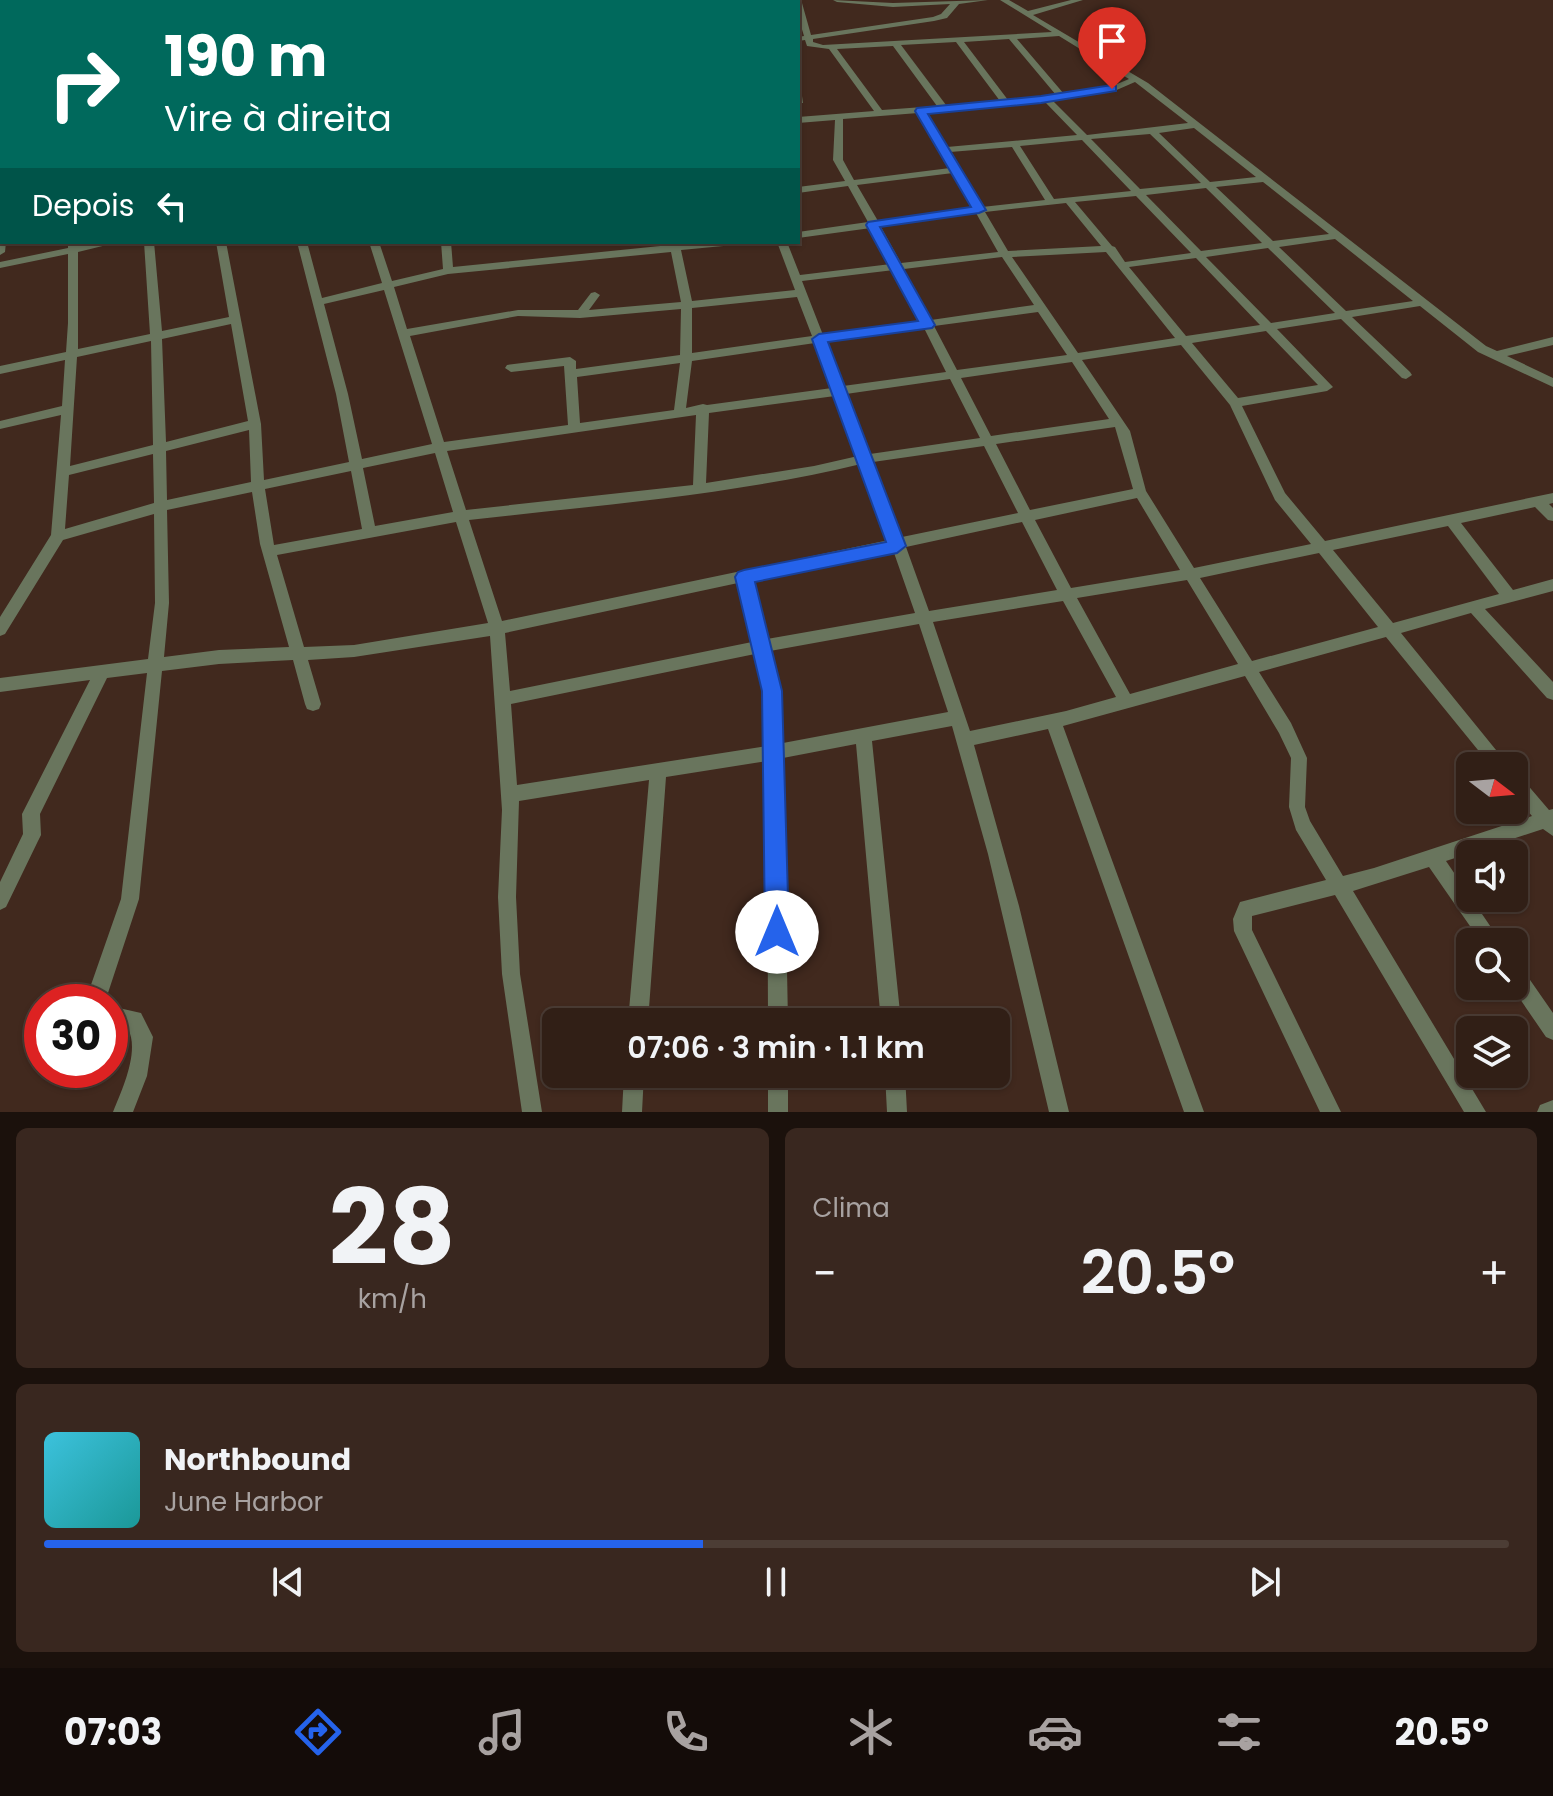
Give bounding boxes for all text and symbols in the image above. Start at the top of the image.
pin [1078,7,1146,89]
text: 190 m [164,17,327,96]
icon: arrive [1090,19,1134,63]
icon: right [32,32,136,136]
text: Vire à direita [164,93,392,144]
text: Depois [32,184,134,227]
icon: left [150,184,194,228]
north arrow [1456,752,1528,824]
map controls [1456,752,1528,1088]
button: sound [1456,840,1528,912]
position arrow [735,890,819,974]
button: search [1456,928,1528,1000]
speed limit sign: 30 [24,984,128,1088]
button: layers [1456,1016,1528,1088]
text: 07:06 · 3 min · 1.1 km [627,1026,925,1069]
text: 28 [329,1155,456,1300]
text: Clima [813,1190,890,1226]
text: 20.5° [1081,1231,1235,1315]
text: − [813,1243,837,1304]
text: + [1479,1243,1509,1304]
text: km/h [358,1281,427,1317]
text: Northbound [164,1438,351,1481]
text: June Harbor [164,1484,323,1520]
icon: previous [266,1560,310,1604]
icon: pause [754,1560,798,1604]
icon: next [1243,1560,1287,1604]
icon: directions [290,1704,346,1760]
icon: music [474,1704,530,1760]
icon: phone [658,1704,714,1760]
icon: climate [843,1704,899,1760]
icon: car [1027,1704,1083,1760]
icon: filters [1211,1704,1267,1760]
text: 07:03 [64,1707,162,1758]
text: 20.5° [1395,1707,1489,1758]

